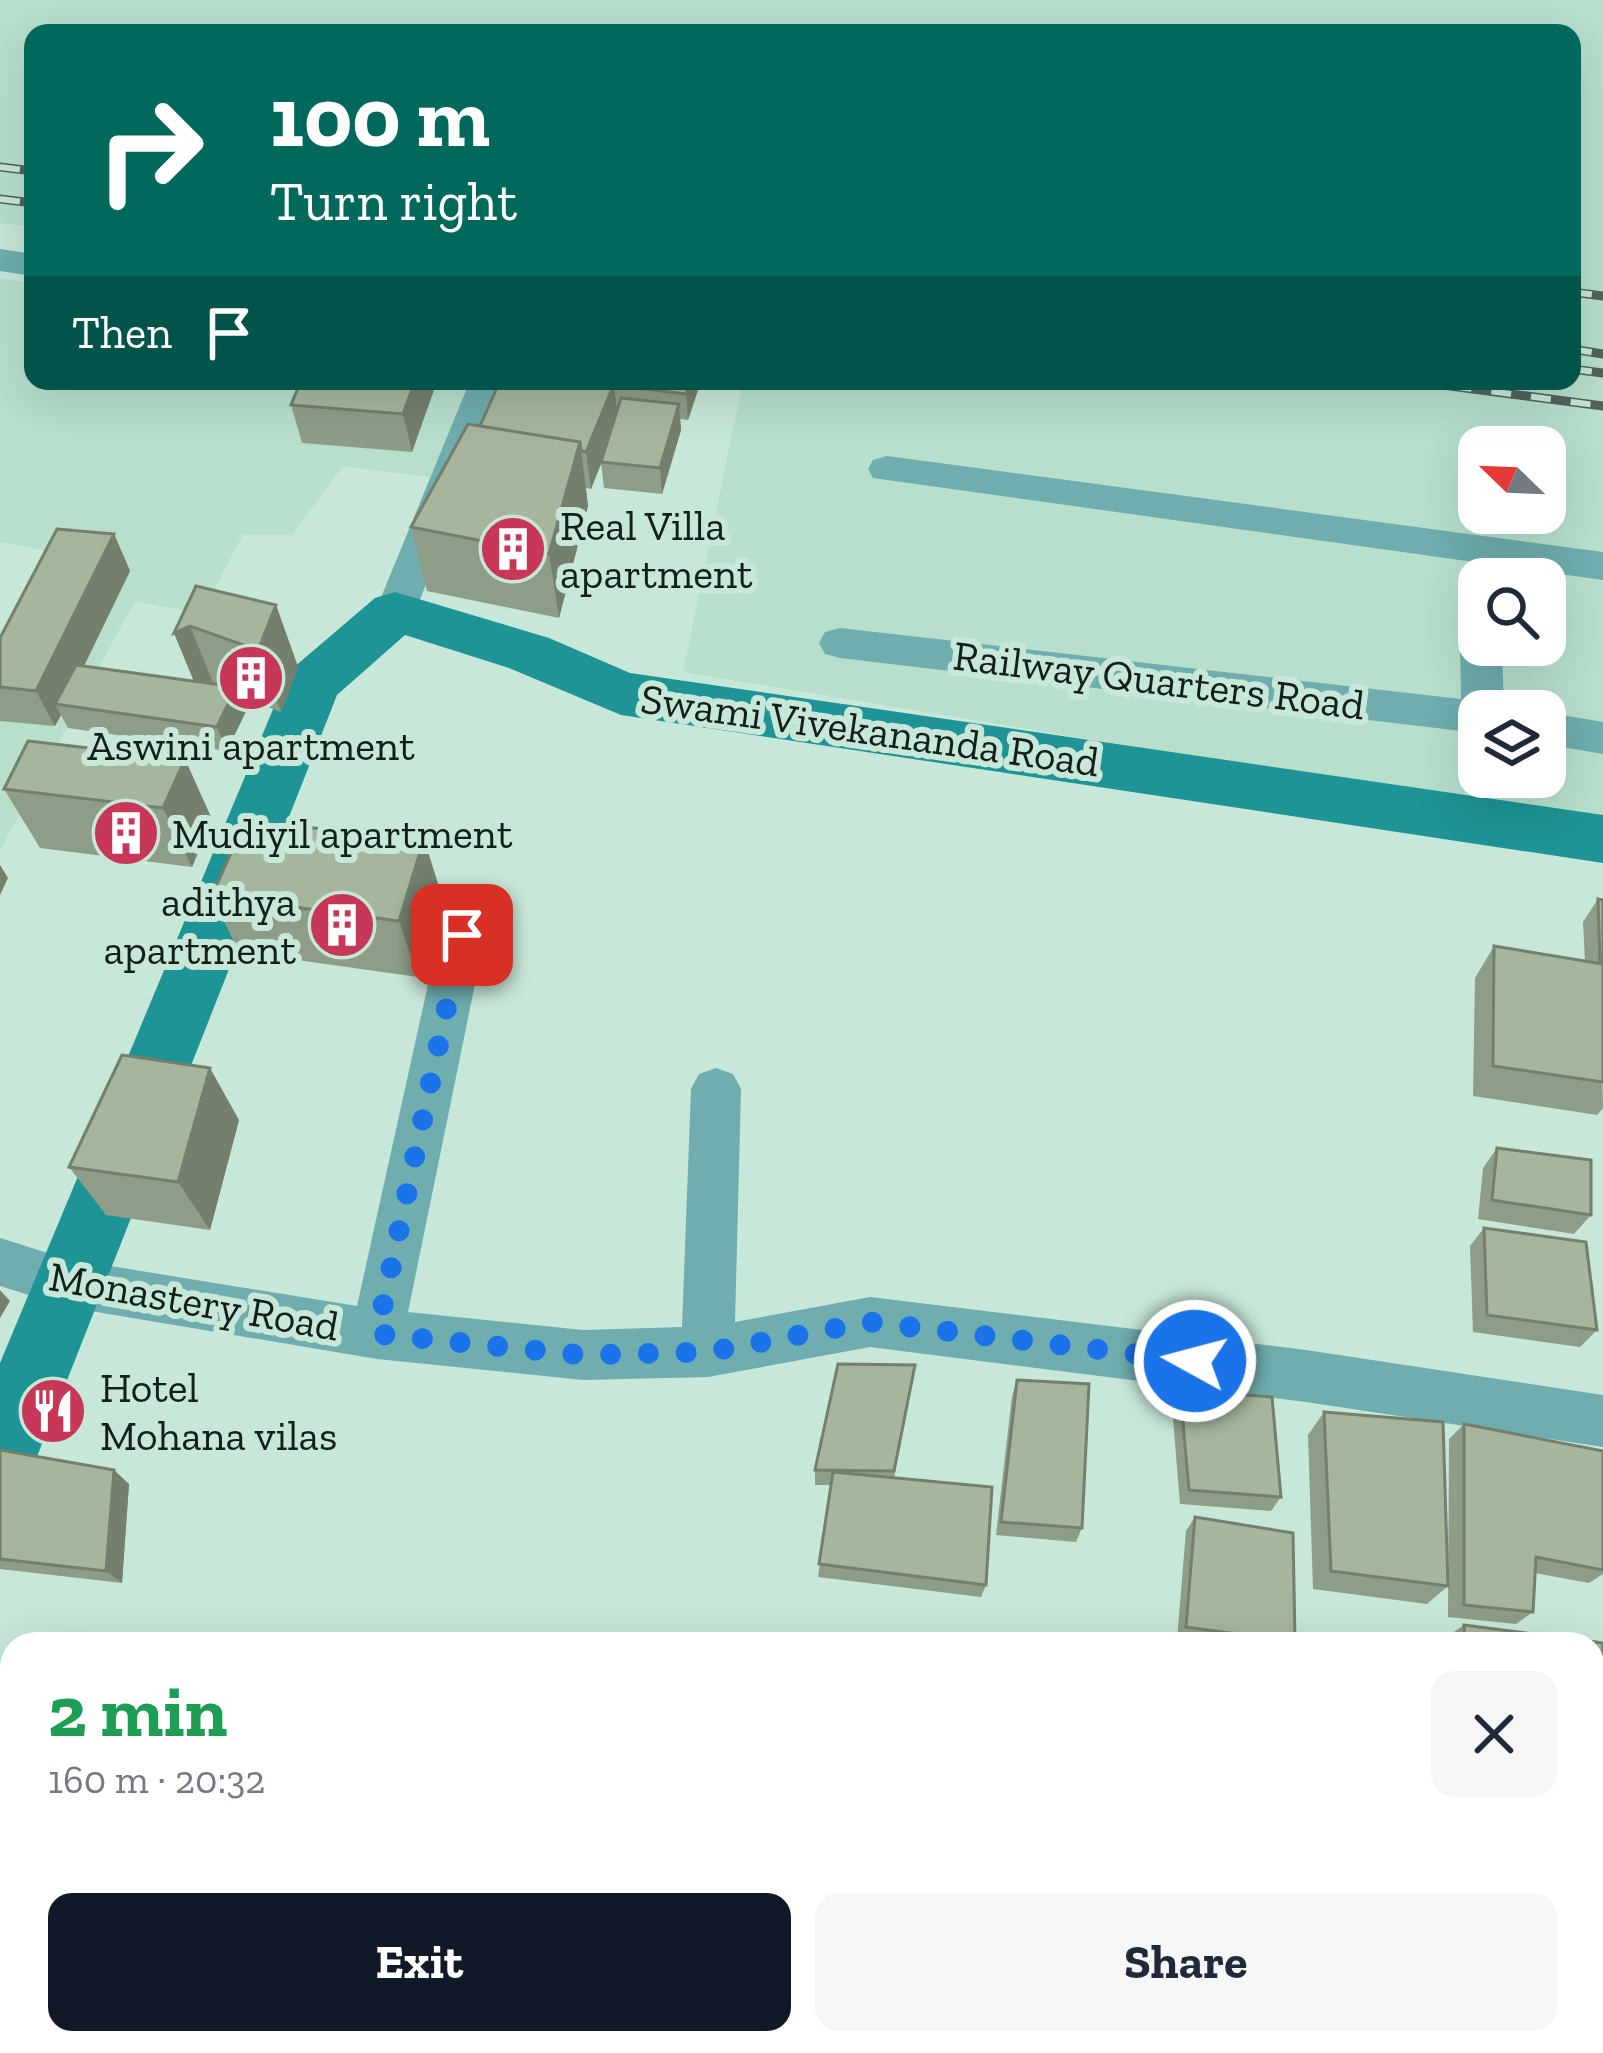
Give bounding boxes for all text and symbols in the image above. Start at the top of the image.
text: 100 m [270,67,490,168]
icon: right [72,72,228,228]
text: Turn right [270,169,517,234]
icon: arrive [196,300,262,366]
text: Then [72,306,172,360]
north arrow [1458,426,1566,534]
map controls [1458,426,1566,798]
place label: Real Villa apartment [560,500,753,599]
building icon: Real Villa apartment [478,514,548,584]
button: search [1458,558,1566,666]
street label: Railway Quarters Road [951,629,1367,731]
building icon: Aswini apartment [216,643,286,713]
street label: Swami Vivekananda Road [637,673,1103,787]
button: layers [1458,690,1566,798]
place label: Aswini apartment [87,720,415,771]
building icon: Mudiyil apartment [91,798,161,868]
place label: Mudiyil apartment [172,808,513,859]
place label: adithya apartment [103,876,296,975]
pin [411,884,513,986]
building icon: adithya apartment [307,890,377,960]
icon: arrive [429,902,495,968]
street label: Monastery Road [45,1250,343,1352]
position arrow [1132,1298,1258,1424]
place label: Hotel Mohana vilas [100,1362,337,1461]
restaurant icon: Hotel Mohana vilas [18,1376,88,1446]
text: 2 min [48,1668,227,1754]
button: close [1431,1671,1557,1797]
text: 160 m · 20:32 [48,1756,265,1803]
button: Exit [48,1893,791,2031]
button: Share [815,1893,1557,2031]

